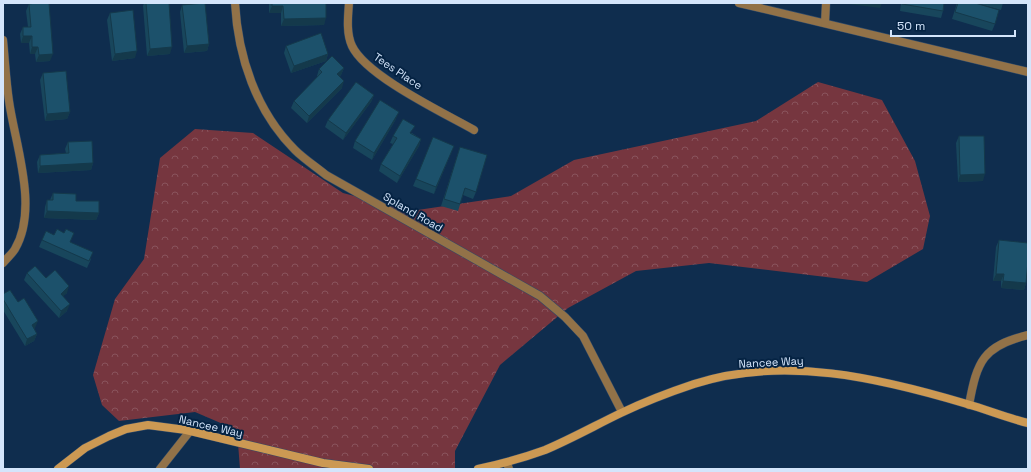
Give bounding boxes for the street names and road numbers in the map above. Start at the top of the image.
street label: Tees Place [371,50,425,92]
street label: Spland Road [381,189,445,235]
street label: Nancee Way [738,353,804,371]
street label: Nancee Way [178,412,244,440]

